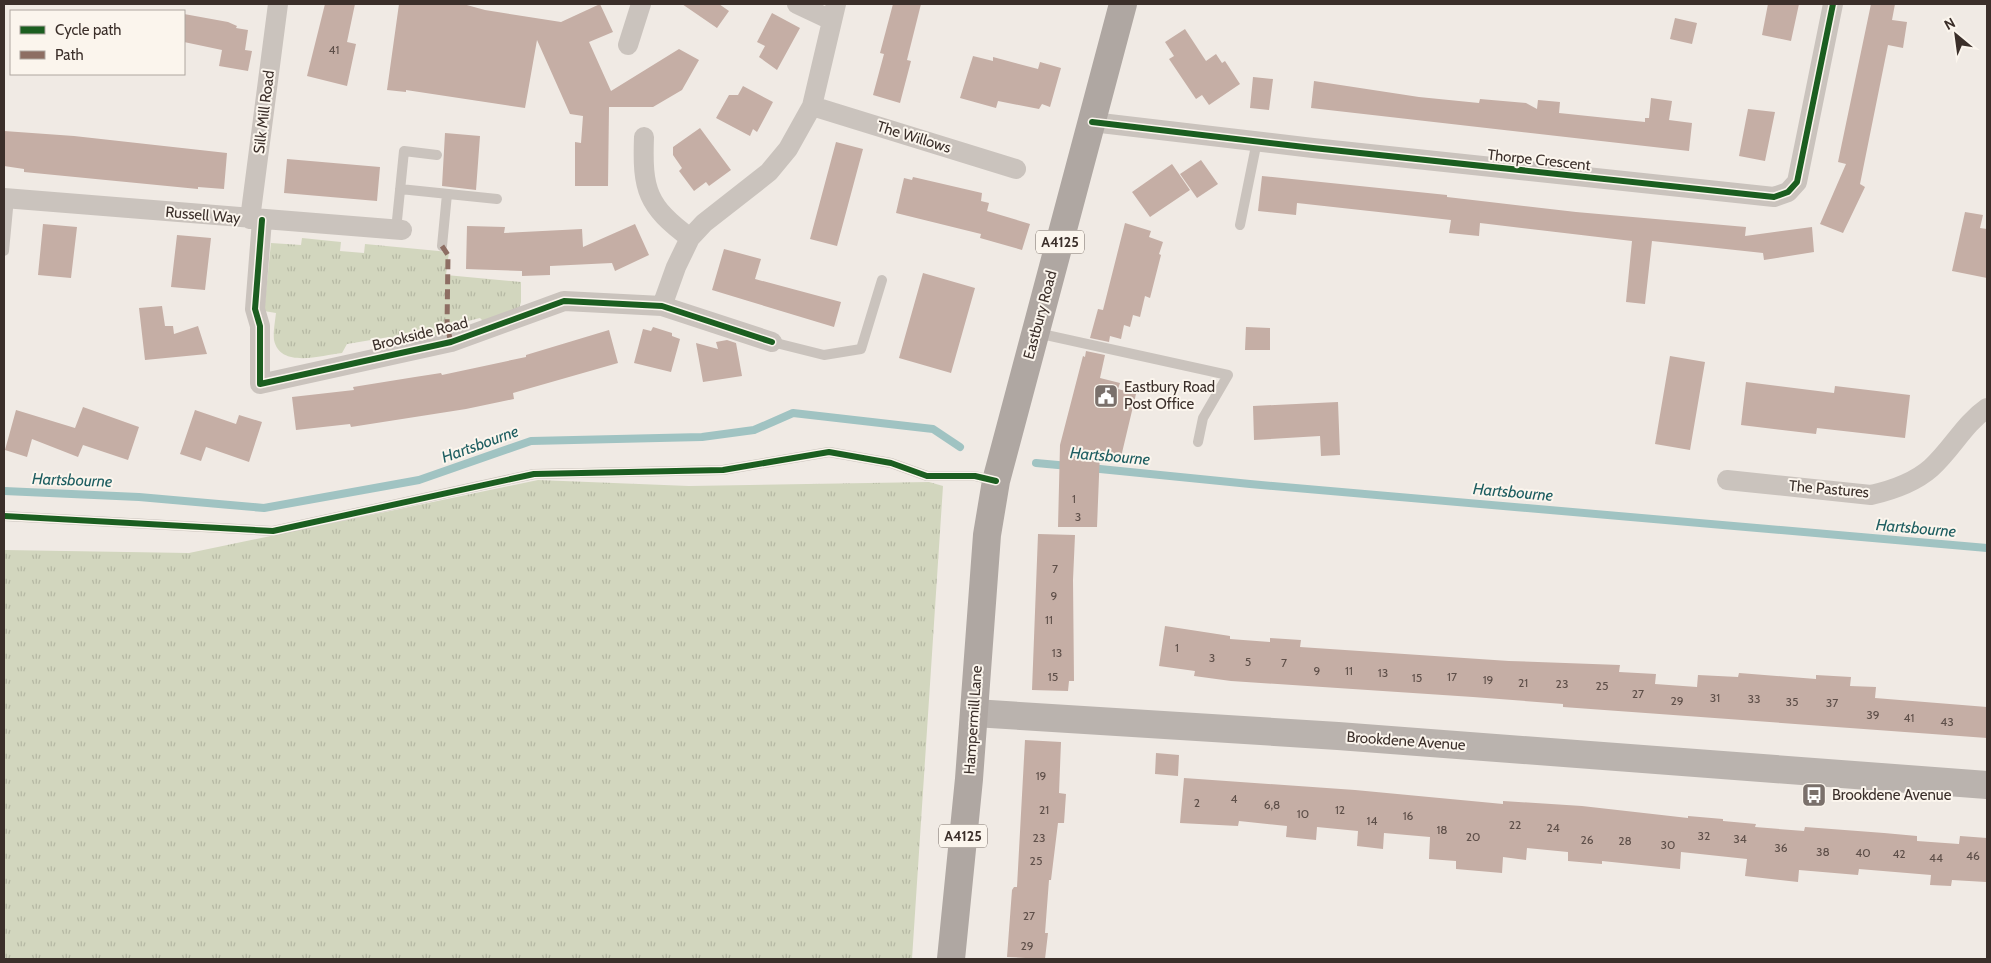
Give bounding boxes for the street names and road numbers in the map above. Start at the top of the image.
street label: Silk Mill Road [250,69,278,155]
street label: The Willows [875,117,953,157]
street label: Thorpe Crescent [1486,146,1592,174]
street label: Russell Way [165,203,242,227]
road number: A4125 [1036,230,1084,253]
street label: Eastbury Road [1020,269,1060,361]
street label: Brookside Road [370,313,470,355]
street label: The Pastures [1788,477,1870,501]
street label: Hampermill Lane [960,665,986,775]
street label: Brookdene Avenue [1346,728,1466,754]
road number: A4125 [939,824,987,848]

